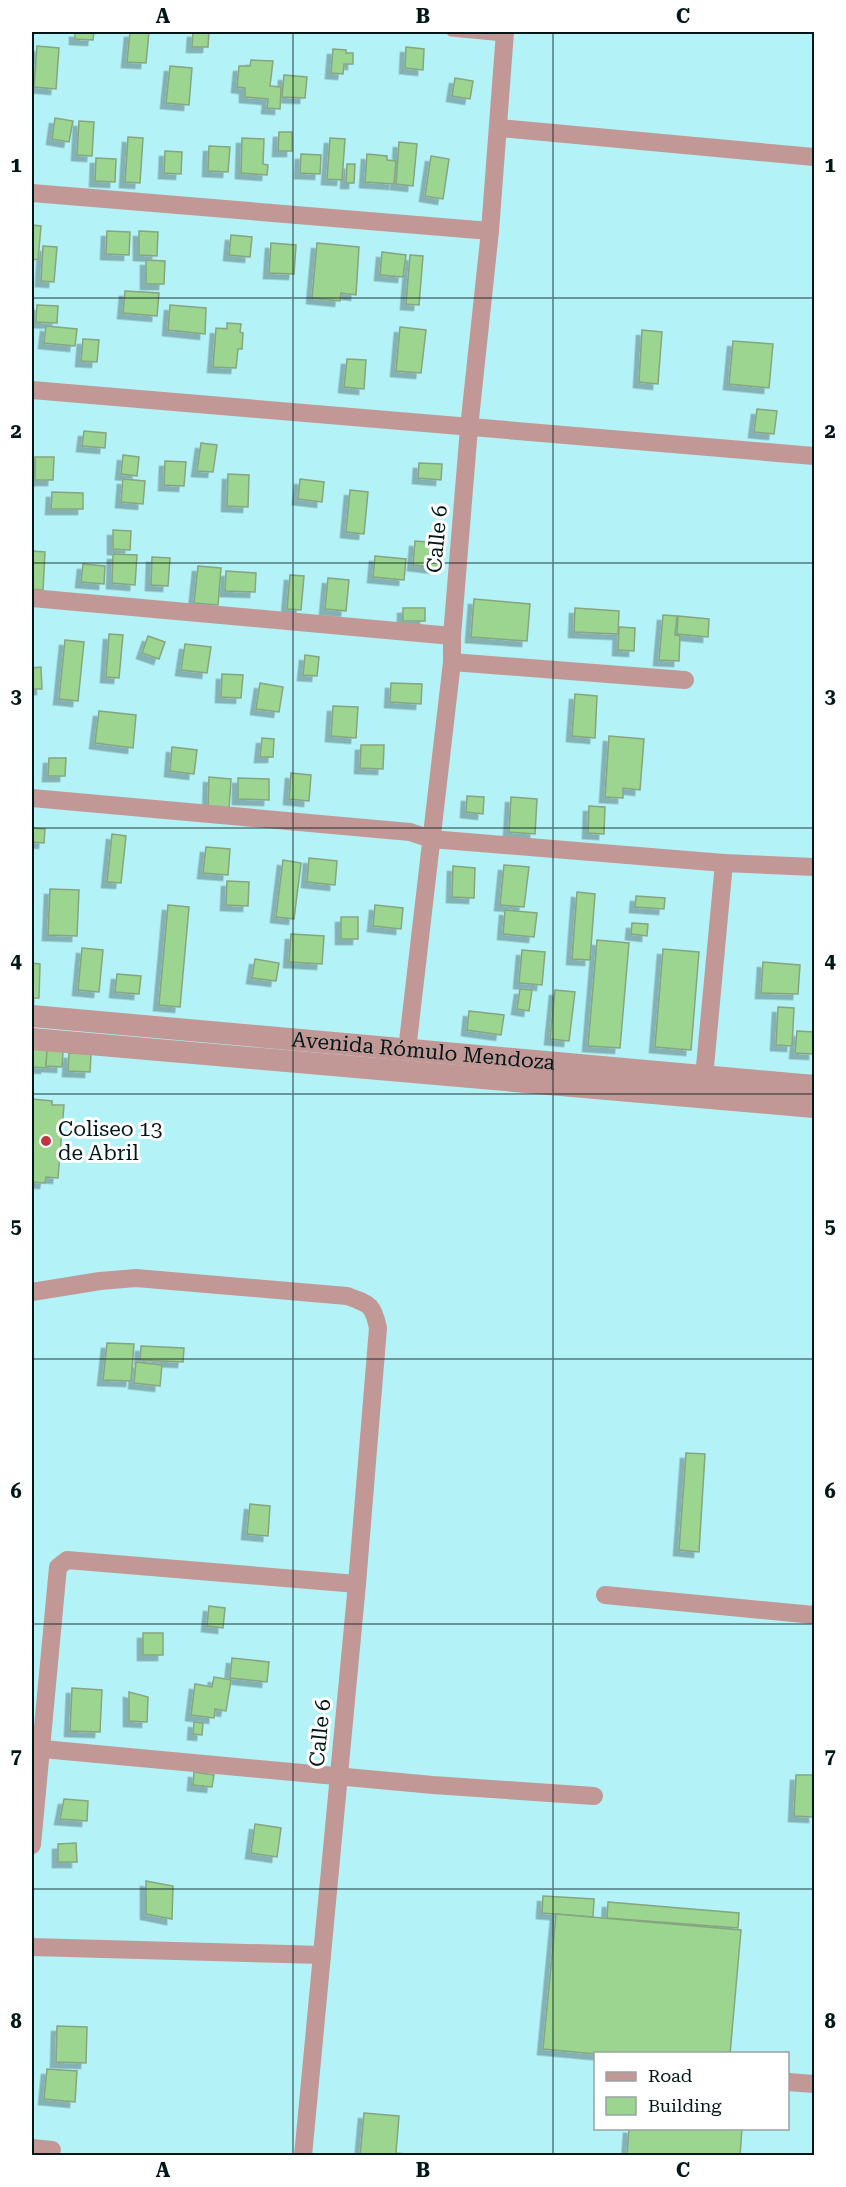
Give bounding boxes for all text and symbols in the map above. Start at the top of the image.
text: A [156,4,171,28]
text: B [416,4,430,28]
text: C [676,4,690,28]
text: 1 [10,153,22,177]
text: 1 [824,153,836,177]
text: 2 [10,419,22,443]
text: 2 [824,419,836,443]
street label: Calle 6 [422,504,452,574]
text: 3 [10,684,22,708]
text: 3 [824,684,836,708]
text: 4 [10,949,22,973]
text: 4 [824,949,836,973]
street label: Avenida Rómulo Mendoza [291,1027,557,1075]
place label: Coliseo 13 de Abril [58,1117,163,1165]
marker: Coliseo 13 de Abril [39,1134,53,1148]
text: 5 [10,1214,22,1238]
text: 5 [824,1214,836,1238]
text: 6 [10,1479,22,1503]
text: 6 [824,1479,836,1503]
street label: Calle 6 [305,1698,335,1768]
text: 7 [10,1744,22,1768]
text: 7 [824,1744,836,1768]
text: 8 [10,2009,22,2033]
text: 8 [824,2009,836,2033]
legend [594,2052,789,2130]
text: Road [648,2065,693,2086]
text: Building [648,2095,722,2116]
text: A [156,2158,171,2182]
text: B [416,2158,430,2182]
text: C [676,2158,690,2182]

